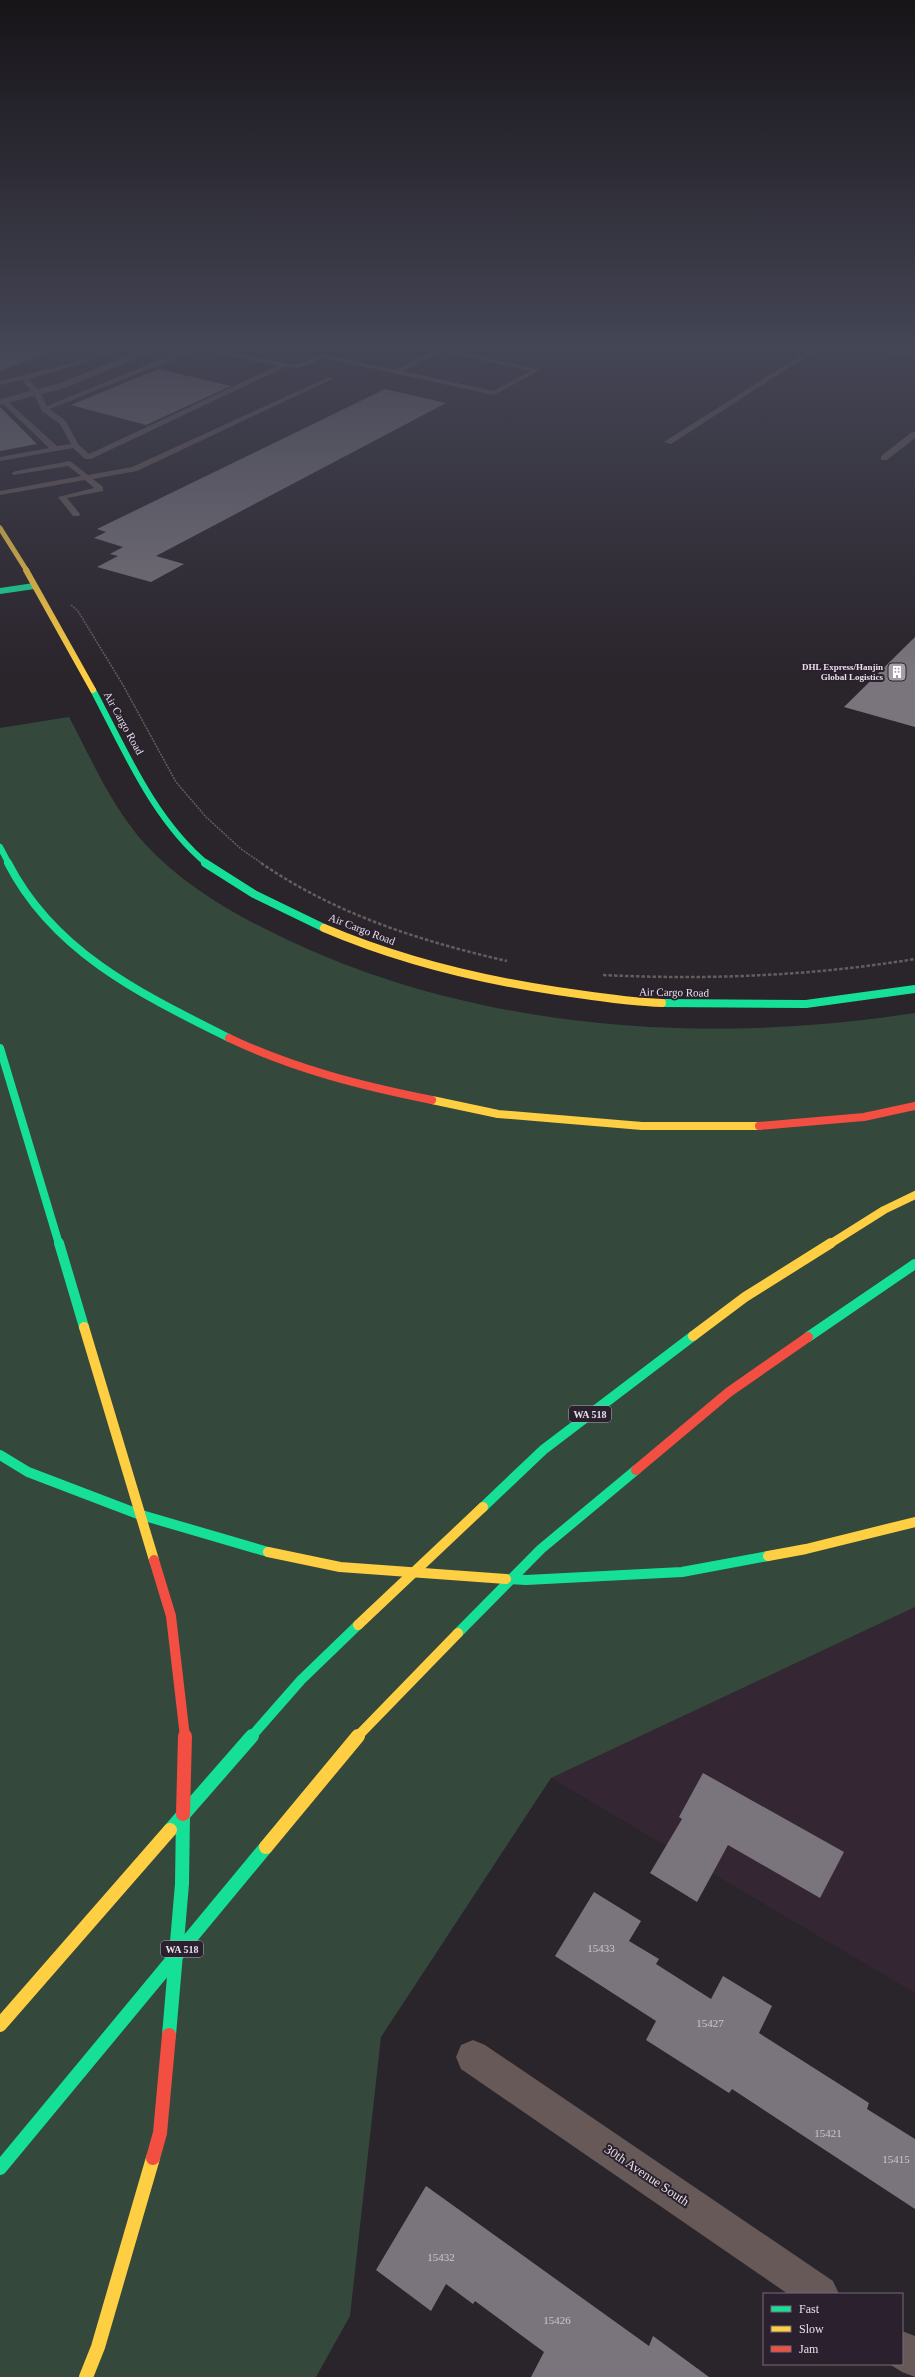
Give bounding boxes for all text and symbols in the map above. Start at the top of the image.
building icon: DHL Express/Hanjin Global Logistics [886,661,908,683]
place label: DHL Express/Hanjin Global Logistics [802,662,883,682]
street label: Air Cargo Road [102,689,146,757]
street label: Air Cargo Road [327,911,397,947]
street label: Air Cargo Road [639,985,710,999]
road number: WA 518 [569,1406,611,1422]
road number: WA 518 [161,1941,203,1957]
house number: 15433 [587,1942,615,1954]
house number: 15427 [696,2017,724,2029]
house number: 15421 [814,2127,842,2139]
street label: 30th Avenue South [602,2141,693,2209]
house number: 15415 [882,2153,910,2165]
house number: 15432 [427,2251,455,2263]
legend [763,2293,903,2365]
text: Fast [799,2302,820,2316]
house number: 15426 [543,2314,571,2326]
text: Slow [799,2322,824,2336]
text: Jam [799,2342,819,2356]

